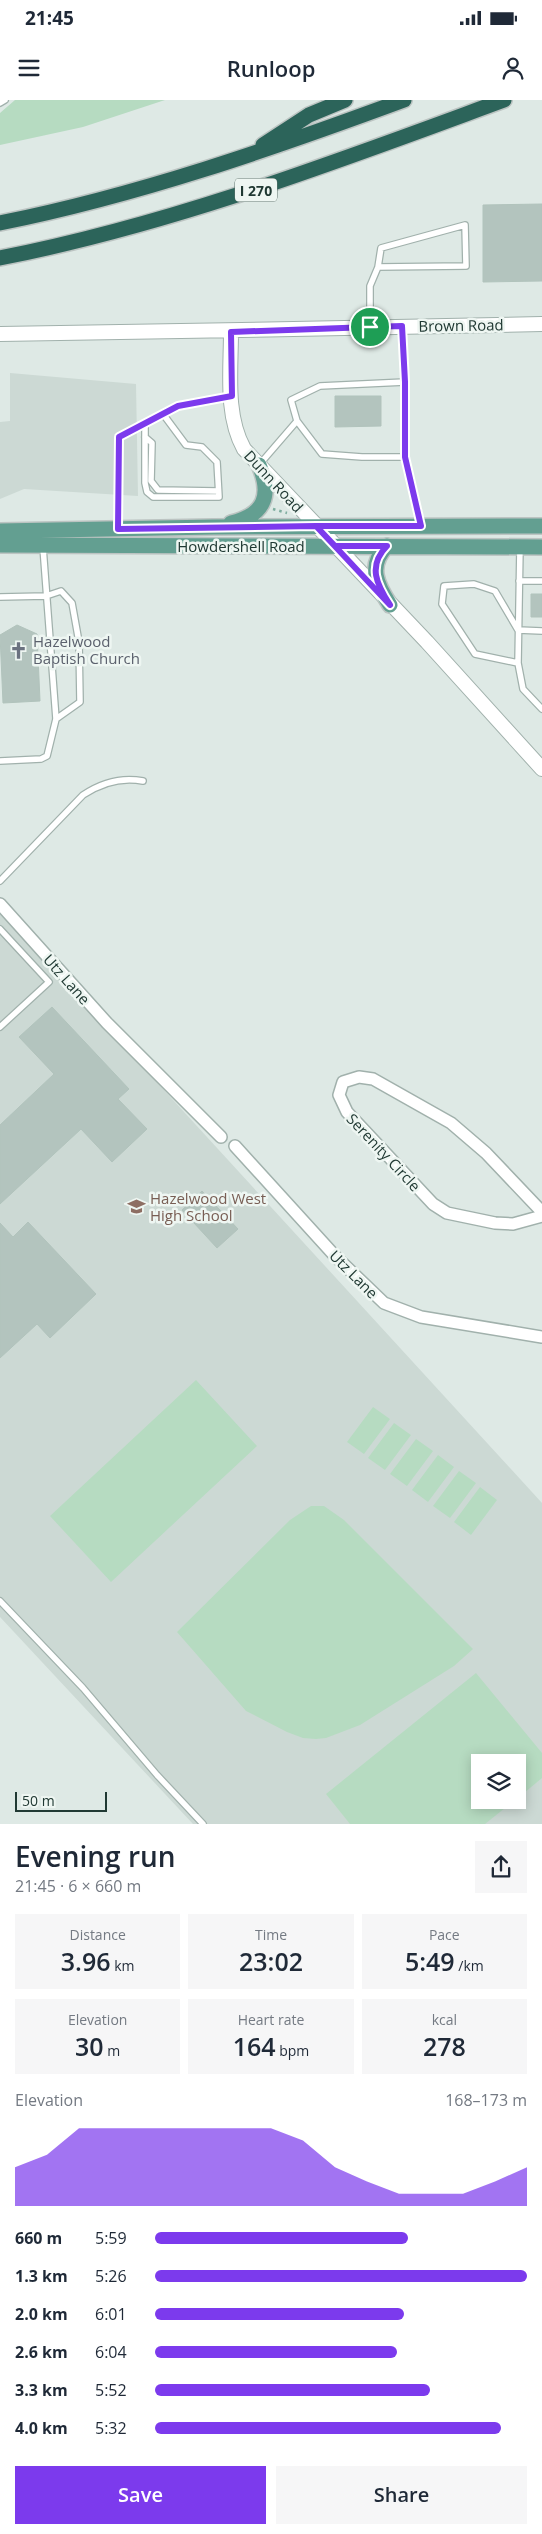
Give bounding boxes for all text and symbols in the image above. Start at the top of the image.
text: 21:45 [25,5,74,31]
text: Runloop [227,53,315,83]
icon: menu [15,54,43,82]
icon: person [499,54,527,82]
road number: I 270 [235,178,277,202]
pin [349,306,391,348]
icon: arrive [356,313,384,341]
street label: Brown Road [418,314,504,336]
street label: Dunn Road [240,446,308,516]
street label: Howdershell Road [177,536,305,556]
place label: Hazelwood Baptish Church [33,631,140,668]
church icon: Hazelwood Baptish Church [9,640,29,660]
street label: Utz Lane [39,950,95,1008]
street label: Serenity Circle [343,1109,425,1195]
place label: Hazelwood West High School [150,1188,266,1225]
school or university icon: Hazelwood West High School [126,1197,146,1217]
street label: Utz Lane [325,1245,383,1303]
map controls [471,1754,526,1809]
button: layers [471,1754,526,1809]
scale bar [15,1789,108,1812]
text: 50 m [22,1791,55,1810]
text: Evening run [15,1837,176,1875]
button: share [475,1841,527,1893]
text: 21:45 · 6 × 660 m [15,1875,141,1897]
text: Distance [70,1925,126,1944]
text: Time [255,1925,287,1944]
text: Pace [429,1925,460,1944]
text: 3.96 [61,1944,111,1978]
text: 23:02 [239,1944,303,1978]
text: 5:49 [405,1944,455,1978]
text: km [111,1956,135,1975]
text: /km [455,1956,484,1975]
text: Elevation [68,2010,127,2029]
text: Heart rate [238,2010,304,2029]
text: kcal [432,2010,457,2029]
text: 30 [75,2029,104,2063]
text: 164 [233,2029,276,2063]
text: 278 [423,2029,466,2063]
text: m [104,2041,120,2060]
text: bpm [276,2041,309,2060]
text: Elevation [15,2089,83,2111]
text: 168–173 m [445,2089,527,2111]
text: 660 m [15,2227,62,2249]
text: 5:59 [95,2227,127,2249]
text: 1.3 km [15,2265,68,2287]
text: 5:26 [95,2265,127,2287]
text: 2.0 km [15,2303,68,2325]
text: 6:01 [95,2303,127,2325]
text: 2.6 km [15,2341,68,2363]
text: 6:04 [95,2341,127,2363]
text: 3.3 km [15,2379,68,2401]
text: 5:52 [95,2379,127,2401]
text: 4.0 km [15,2417,68,2439]
text: 5:32 [95,2417,127,2439]
button: Save [15,2466,266,2524]
button: Share [276,2466,527,2524]

